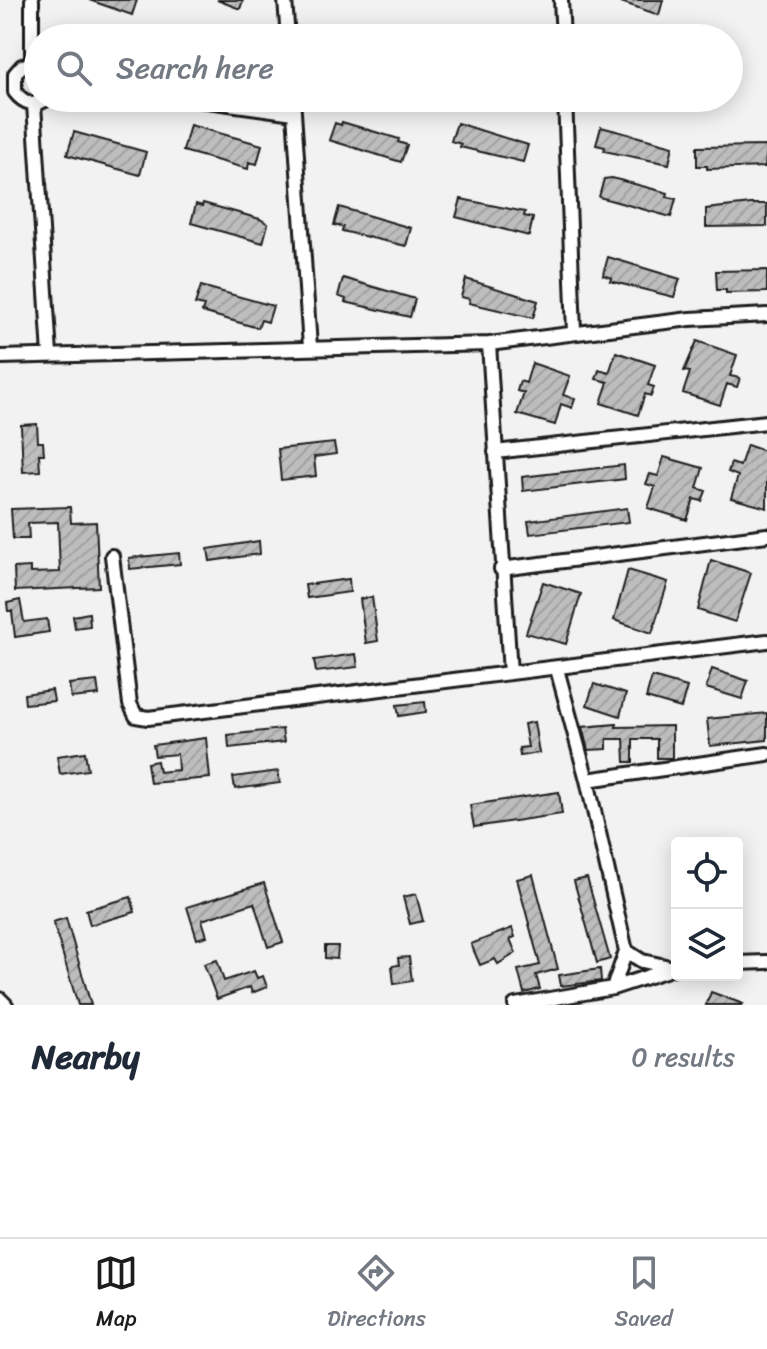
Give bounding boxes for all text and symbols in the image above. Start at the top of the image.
search box [24,24,743,112]
text: Search here [116,41,274,95]
icon: search [52,46,96,90]
map controls [671,837,743,981]
button: locate [671,837,743,909]
button: layers [671,909,743,981]
text: Nearby [32,1027,140,1087]
text: 0 results [631,1034,735,1080]
tab: Map [94,1251,138,1338]
tab: Directions [327,1251,426,1338]
tab: Saved [615,1251,673,1338]

